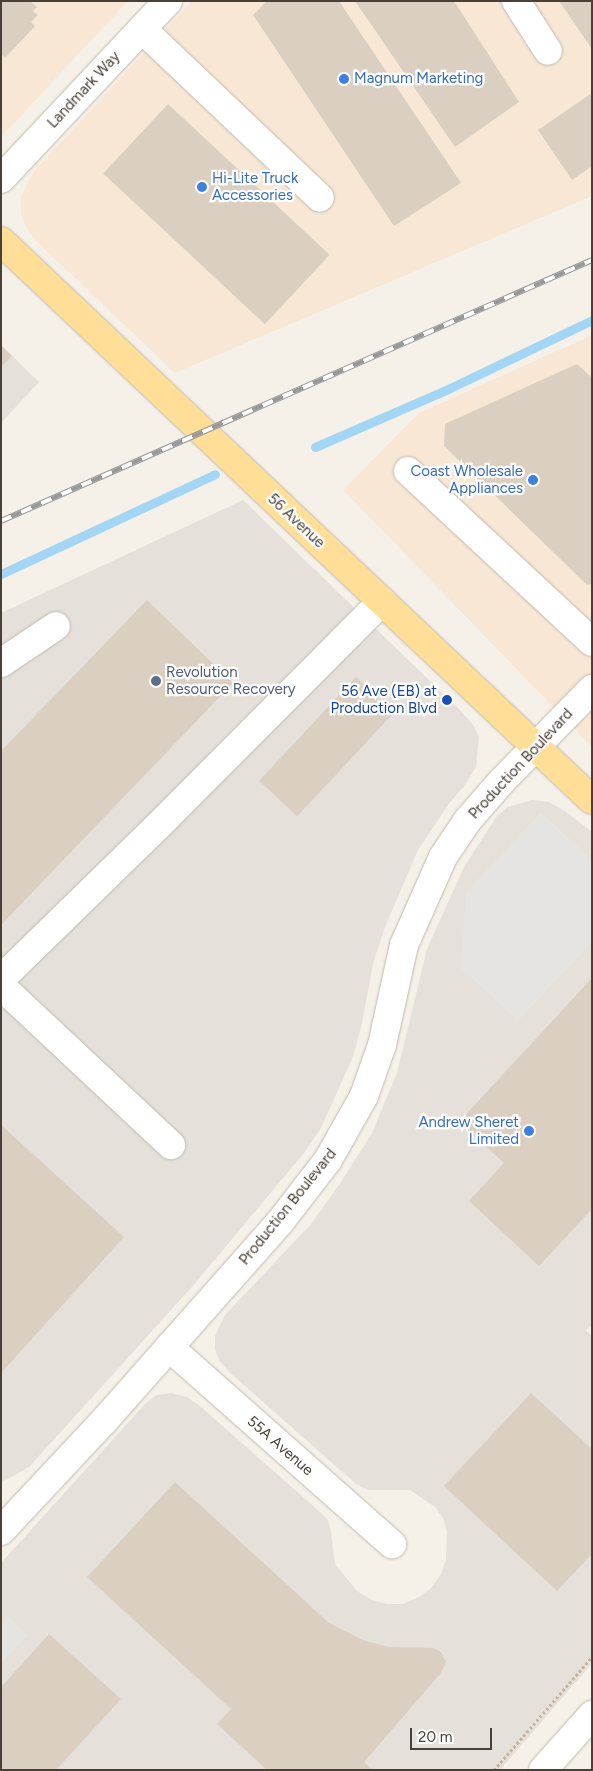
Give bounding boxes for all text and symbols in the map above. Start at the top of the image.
street label: Landmark Way [44,48,124,132]
place label: Magnum Marketing [354,70,483,88]
marker: Magnum Marketing [338,73,350,85]
place label: Hi-Lite Truck Accessories [212,169,298,204]
marker: Hi-Lite Truck Accessories [196,181,208,193]
place label: Coast Wholesale Appliances [410,462,523,497]
marker: Coast Wholesale Appliances [527,474,539,486]
street label: 56 Avenue [264,490,328,552]
place label: Revolution Resource Recovery [166,663,296,698]
marker: Revolution Resource Recovery [150,675,162,687]
place label: 56 Ave (EB) at Production Blvd [331,682,437,717]
marker: 56 Ave (EB) at Production Blvd [441,694,453,706]
street label: Production Boulevard [465,705,577,823]
place label: Andrew Sheret Limited [418,1113,519,1148]
marker: Andrew Sheret Limited [523,1125,535,1137]
street label: Production Boulevard [236,1145,340,1269]
street label: 55A Avenue [243,1412,317,1480]
scale bar [413,1718,496,1750]
text: 20 m [418,1728,452,1746]

